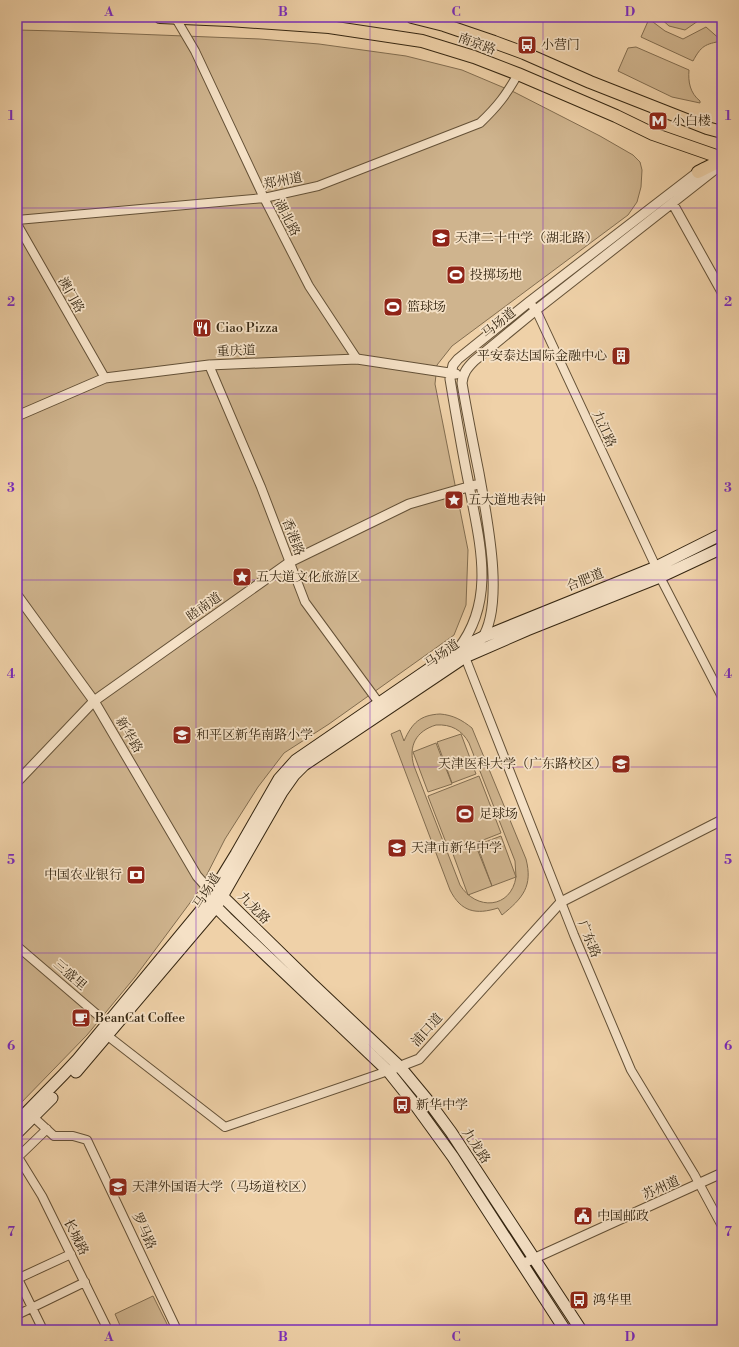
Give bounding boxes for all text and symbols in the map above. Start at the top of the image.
text: A [103,4,114,20]
text: B [278,4,288,20]
text: C [451,4,461,20]
text: D [625,4,635,20]
street label: 南京路 [456,30,498,58]
bus stop icon: 小营门 [516,34,538,56]
place label: 小营门 [541,37,580,53]
text: 1 [8,108,15,124]
text: 1 [725,108,732,124]
metro station icon: 小白楼 [647,110,669,132]
place label: 小白楼 [672,113,711,129]
street label: 郑州道 [262,169,304,193]
street label: 湖北路 [271,197,303,239]
school or university icon: 天津二十中学（湖北路） [430,227,452,249]
place label: 天津二十中学（湖北路） [455,230,598,246]
sports icon: 投掷场地 [445,264,467,286]
place label: 投掷场地 [470,267,522,283]
street label: 澳门路 [55,274,87,316]
text: 2 [7,294,15,310]
text: 2 [724,294,732,310]
sports icon: 篮球场 [382,296,404,318]
place label: 篮球场 [407,299,446,315]
street label: 马场道 [479,305,519,341]
restaurant icon: Ciao Pizza [191,317,213,339]
place label: Ciao Pizza [216,320,278,336]
street label: 重庆道 [216,342,256,360]
building icon: 平安泰达国际金融中心 [610,345,632,367]
place label: 平安泰达国际金融中心 [477,348,607,364]
street label: 九江路 [589,408,619,450]
text: 3 [7,480,15,496]
text: 3 [724,480,732,496]
place icon: 五大道地表钟 [443,489,465,511]
place label: 五大道地表钟 [468,492,546,508]
street label: 香港路 [279,516,307,558]
street label: 合肥道 [564,565,606,595]
place icon: 五大道文化旅游区 [231,566,253,588]
place label: 五大道文化旅游区 [256,569,360,585]
street label: 睦南道 [183,589,225,625]
street label: 马场道 [421,636,463,672]
text: 4 [7,666,16,682]
text: 4 [724,666,733,682]
street label: 新华路 [112,714,146,756]
school or university icon: 和平区新华南路小学 [171,724,193,746]
place label: 和平区新华南路小学 [196,727,313,743]
school or university icon: 天津医科大学（广东路校区） [610,753,632,775]
place label: 天津医科大学（广东路校区） [438,756,607,772]
sports icon: 足球场 [454,803,476,825]
place label: 足球场 [479,806,518,822]
school or university icon: 天津市新华中学 [386,837,408,859]
place label: 天津市新华中学 [411,840,502,856]
text: 5 [7,852,15,868]
text: 5 [724,852,732,868]
bank icon: 中国农业银行 [125,864,147,886]
place label: 中国农业银行 [44,867,122,883]
street label: 马场道 [190,870,224,912]
street label: 九龙路 [235,889,273,927]
street label: 广东路 [574,918,604,960]
street label: 三盛里 [50,956,90,994]
cafe icon: BeanCat Coffee [70,1007,92,1029]
place label: BeanCat Coffee [94,1010,186,1026]
street label: 浦口道 [408,1010,446,1050]
text: 6 [7,1038,15,1054]
text: 6 [724,1038,732,1054]
bus stop icon: 新华中学 [391,1094,413,1116]
place label: 新华中学 [416,1097,468,1113]
street label: 九龙路 [458,1125,494,1167]
street label: 苏州道 [640,1173,682,1203]
school or university icon: 天津外国语大学（马场道校区） [107,1176,129,1198]
place label: 天津外国语大学（马场道校区） [132,1179,314,1195]
public building icon: 中国邮政 [572,1205,594,1227]
place label: 中国邮政 [597,1208,649,1224]
street label: 罗马路 [129,1210,159,1252]
street label: 长城路 [60,1216,92,1258]
text: 7 [7,1224,15,1240]
text: 7 [724,1224,732,1240]
bus stop icon: 鸿华里 [568,1289,590,1311]
place label: 鸿华里 [593,1292,632,1308]
text: A [103,1329,114,1345]
text: B [278,1329,288,1345]
text: C [451,1329,461,1345]
text: D [625,1329,635,1345]

